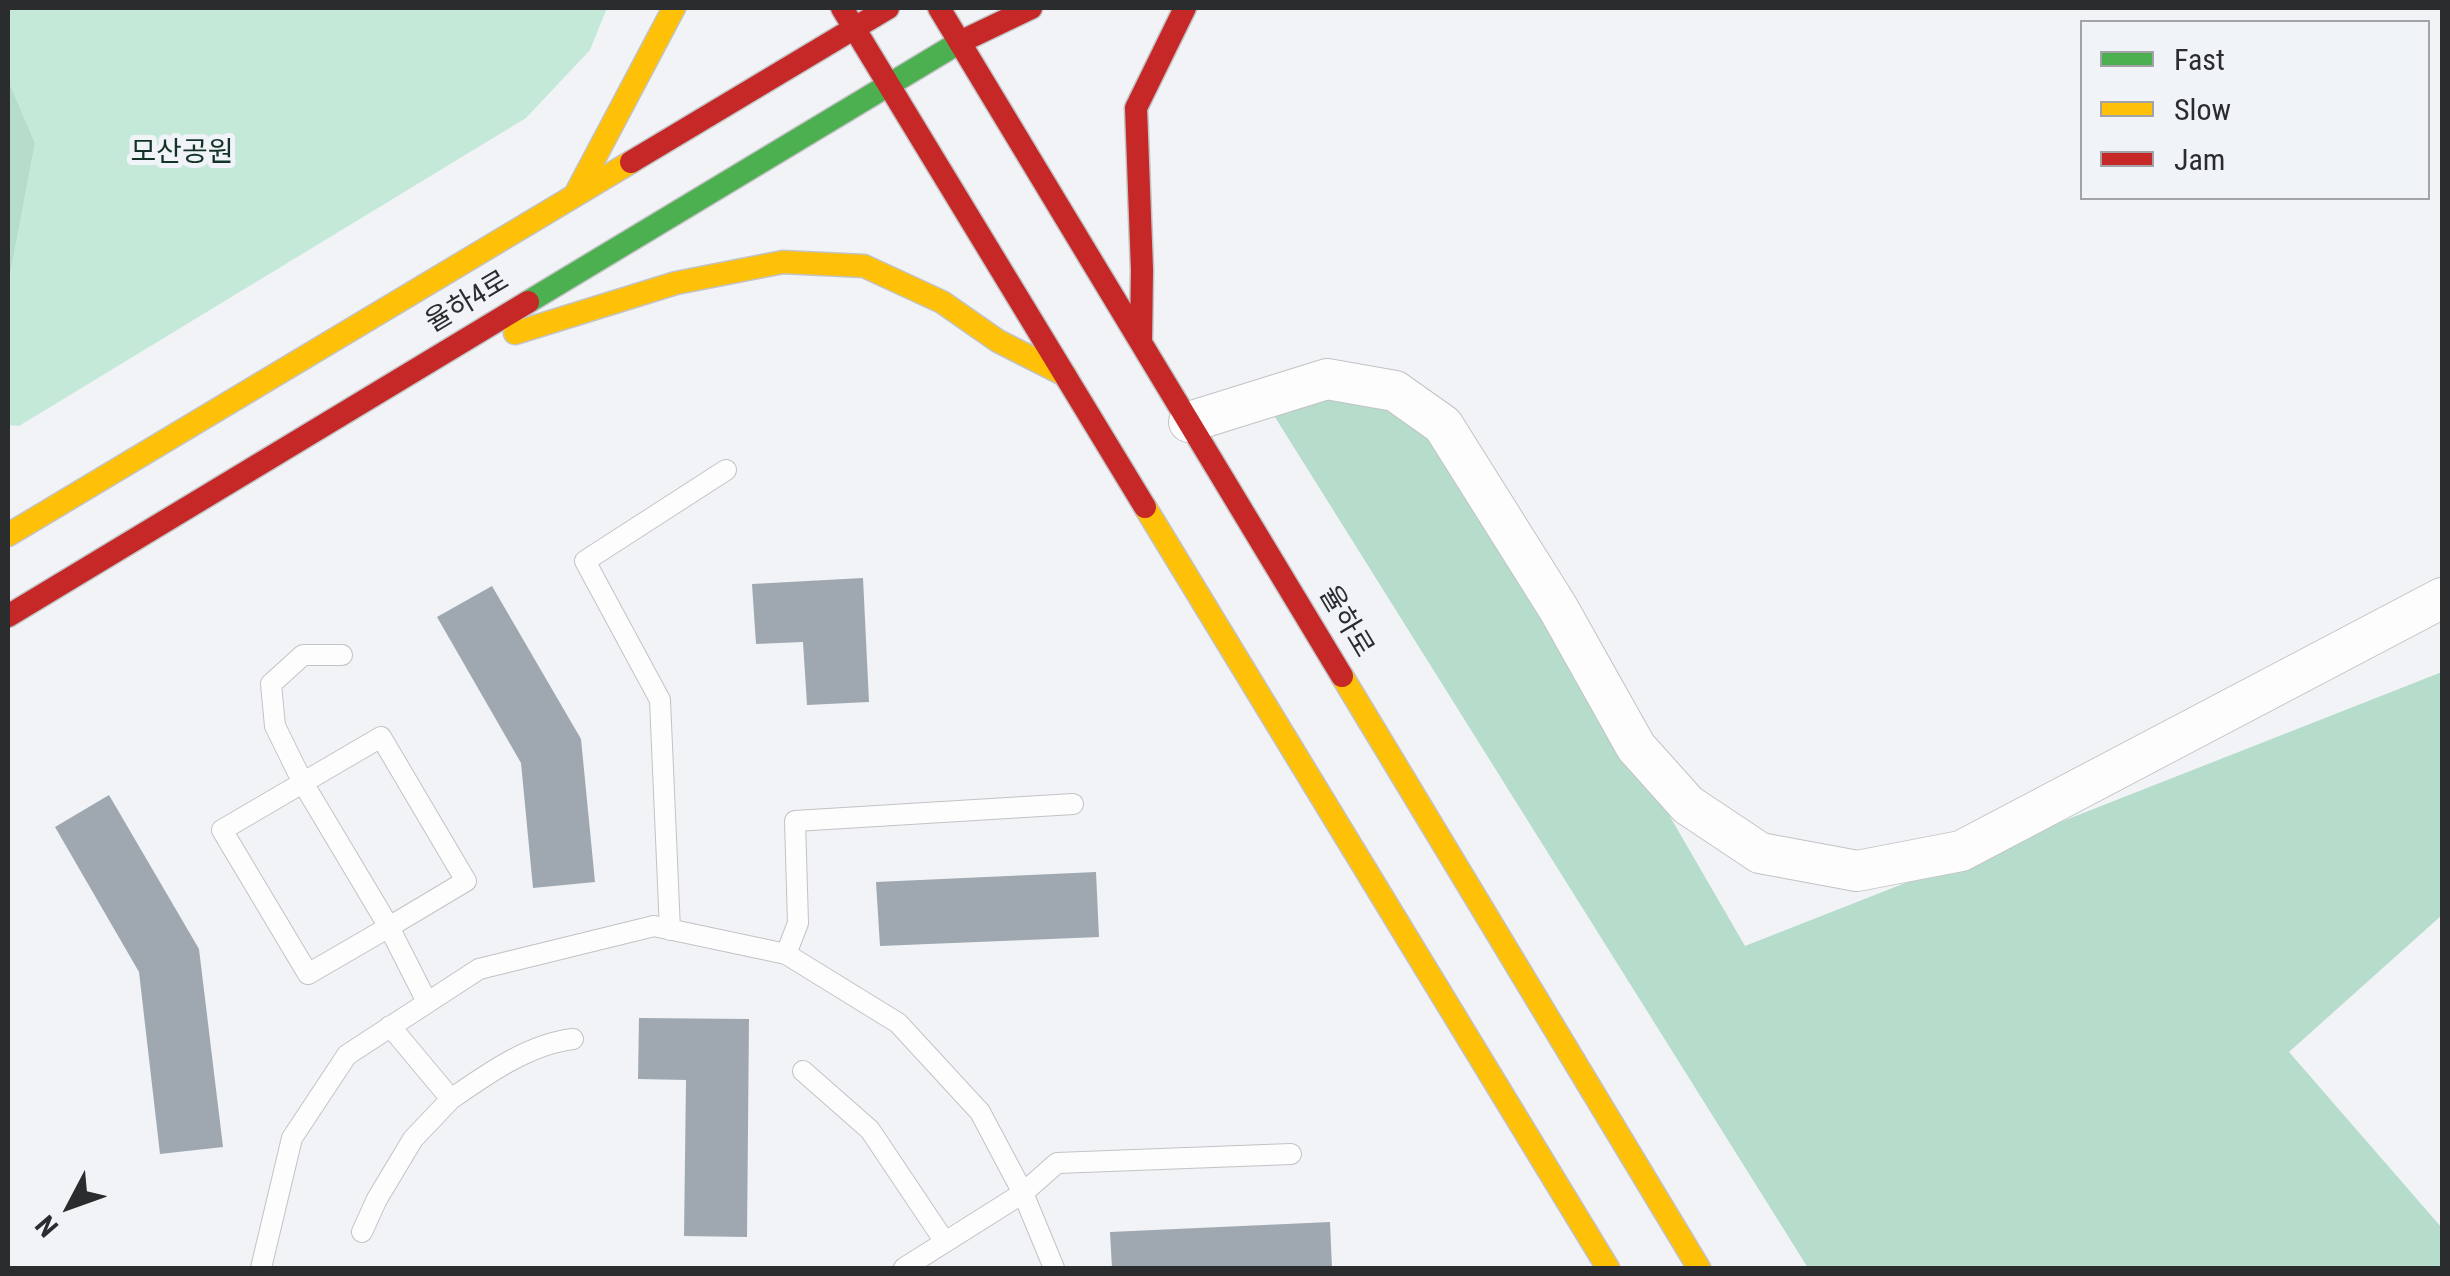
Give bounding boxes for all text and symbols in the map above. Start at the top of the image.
legend [2080,20,2430,200]
text: Fast [2174,42,2225,77]
text: Slow [2174,92,2231,127]
park label: 모산공원 [130,137,234,171]
text: Jam [2174,142,2225,177]
street label: 율하4로 [420,265,516,341]
street label: 율하로 [1311,580,1379,664]
north arrow [20,1156,120,1256]
text: N [29,1209,65,1243]

